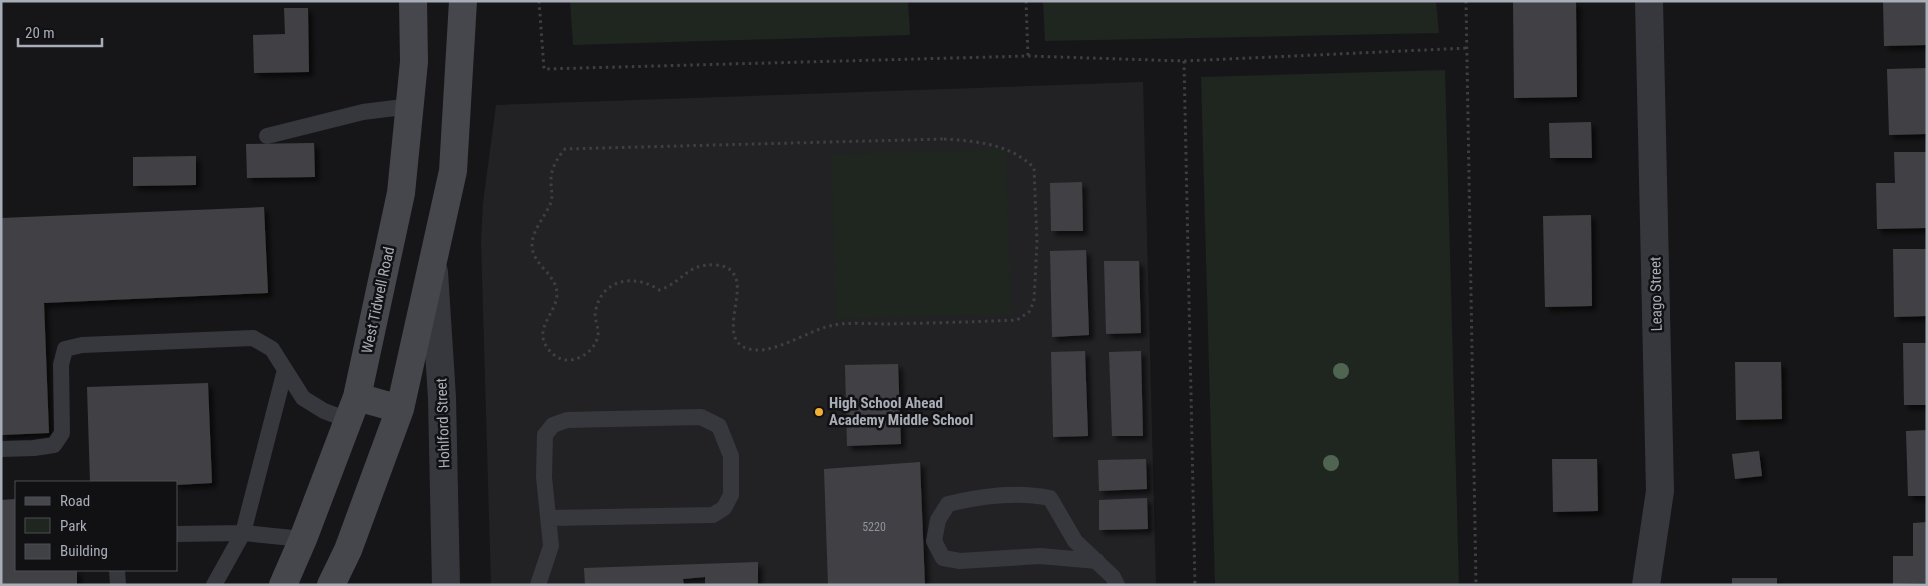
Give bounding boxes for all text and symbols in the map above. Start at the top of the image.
scale bar [18,15,101,47]
text: 20 m [25,24,55,42]
street label: West Tidwell Road [358,245,398,355]
street label: Leago Street [1646,256,1666,332]
street label: Hohlford Street [432,378,454,468]
place label: High School Ahead Academy Middle School [829,394,973,429]
marker: High School Ahead Academy Middle School [813,406,825,418]
legend [15,481,178,571]
text: Road [60,492,90,510]
text: Park [60,517,87,535]
house number: 5220 [862,520,886,534]
text: Building [60,542,108,560]

